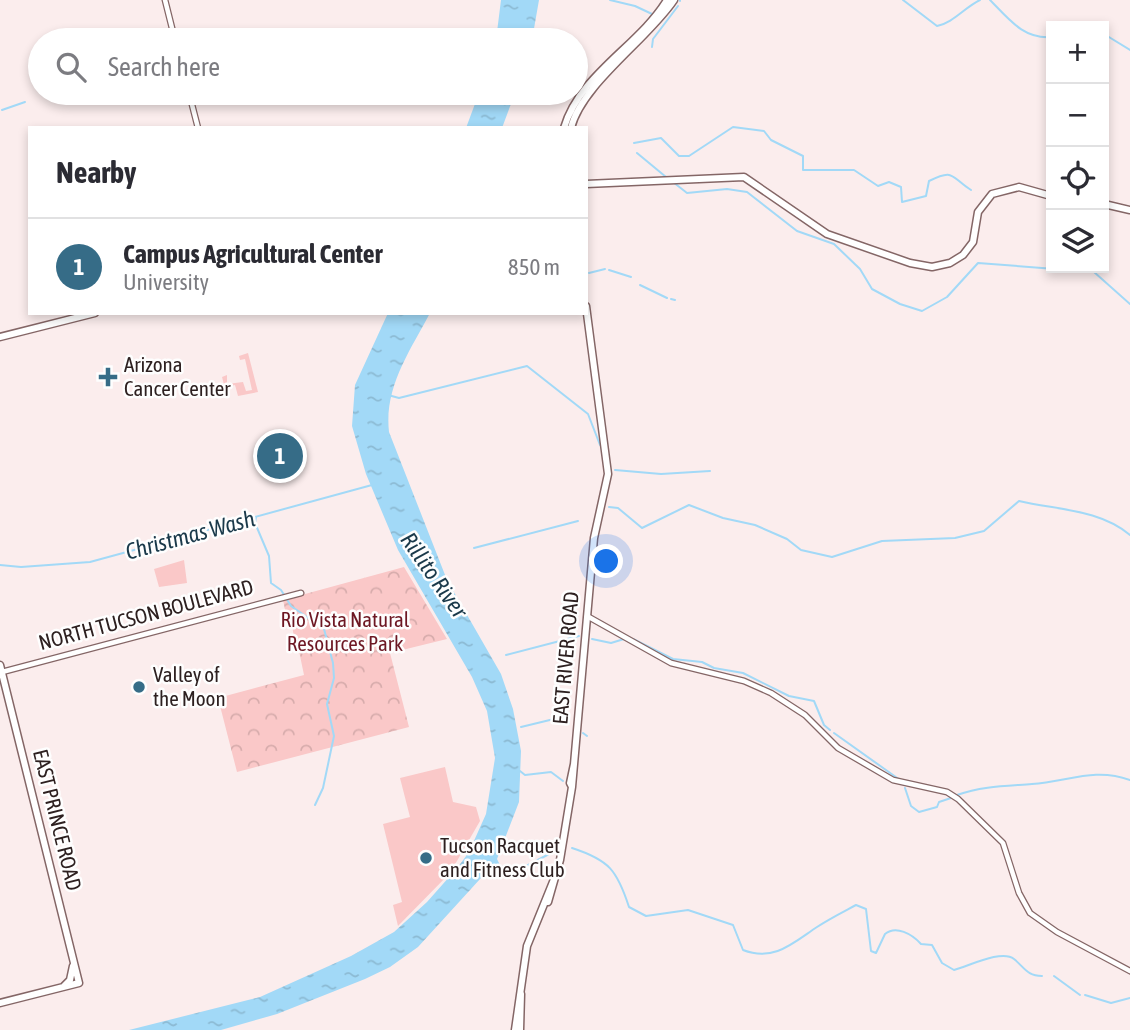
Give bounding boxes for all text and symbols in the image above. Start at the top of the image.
map controls [1046,21,1109,273]
button: + [1046,21,1109,84]
search box [28,28,588,105]
icon: search [52,48,90,86]
text: Search here [108,52,220,82]
button: − [1046,84,1109,147]
button: locate [1046,147,1109,210]
text: Nearby [56,155,136,189]
button: layers [1046,210,1109,273]
text: Campus Agricultural Center [123,239,382,269]
text: 1 [74,254,84,280]
text: 850 m [508,254,560,280]
text: University [123,269,209,295]
place label: Arizona Cancer Center [124,352,231,400]
marker: Arizona Cancer Center [98,367,118,387]
pin: 1 [257,430,303,482]
water label: Christmas Wash [122,505,258,565]
water label: Rillito River [395,527,473,624]
your location [589,544,623,578]
street label: NORTH TUCSON BOULEVARD [36,574,256,654]
street label: EAST RIVER ROAD [547,591,583,725]
park label: Rio Vista Natural Resources Park [281,607,410,655]
place label: Valley of the Moon [153,662,226,710]
marker: Valley of the Moon [131,679,147,695]
street label: EAST PRINCE ROAD [29,747,87,893]
place label: Tucson Racquet and Fitness Club [440,833,565,881]
marker: Tucson Racquet and Fitness Club [418,850,434,866]

